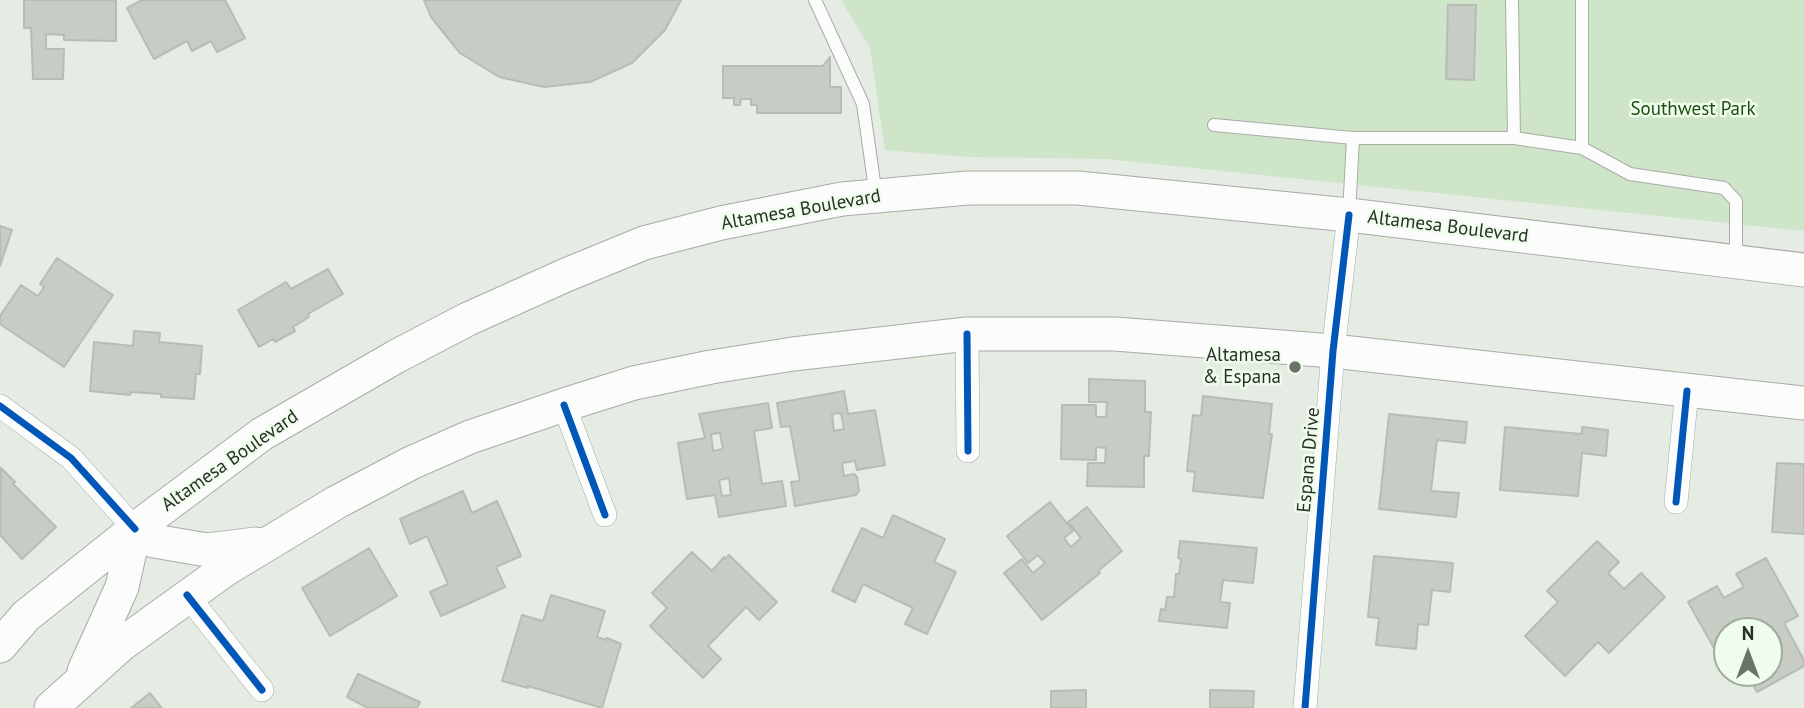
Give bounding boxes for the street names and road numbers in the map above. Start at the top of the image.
street label: Altamesa Boulevard [719,185,883,235]
street label: Altamesa Boulevard [1366,206,1530,248]
street label: Altamesa Boulevard [157,405,303,517]
street label: Espana Drive [1293,407,1325,513]

